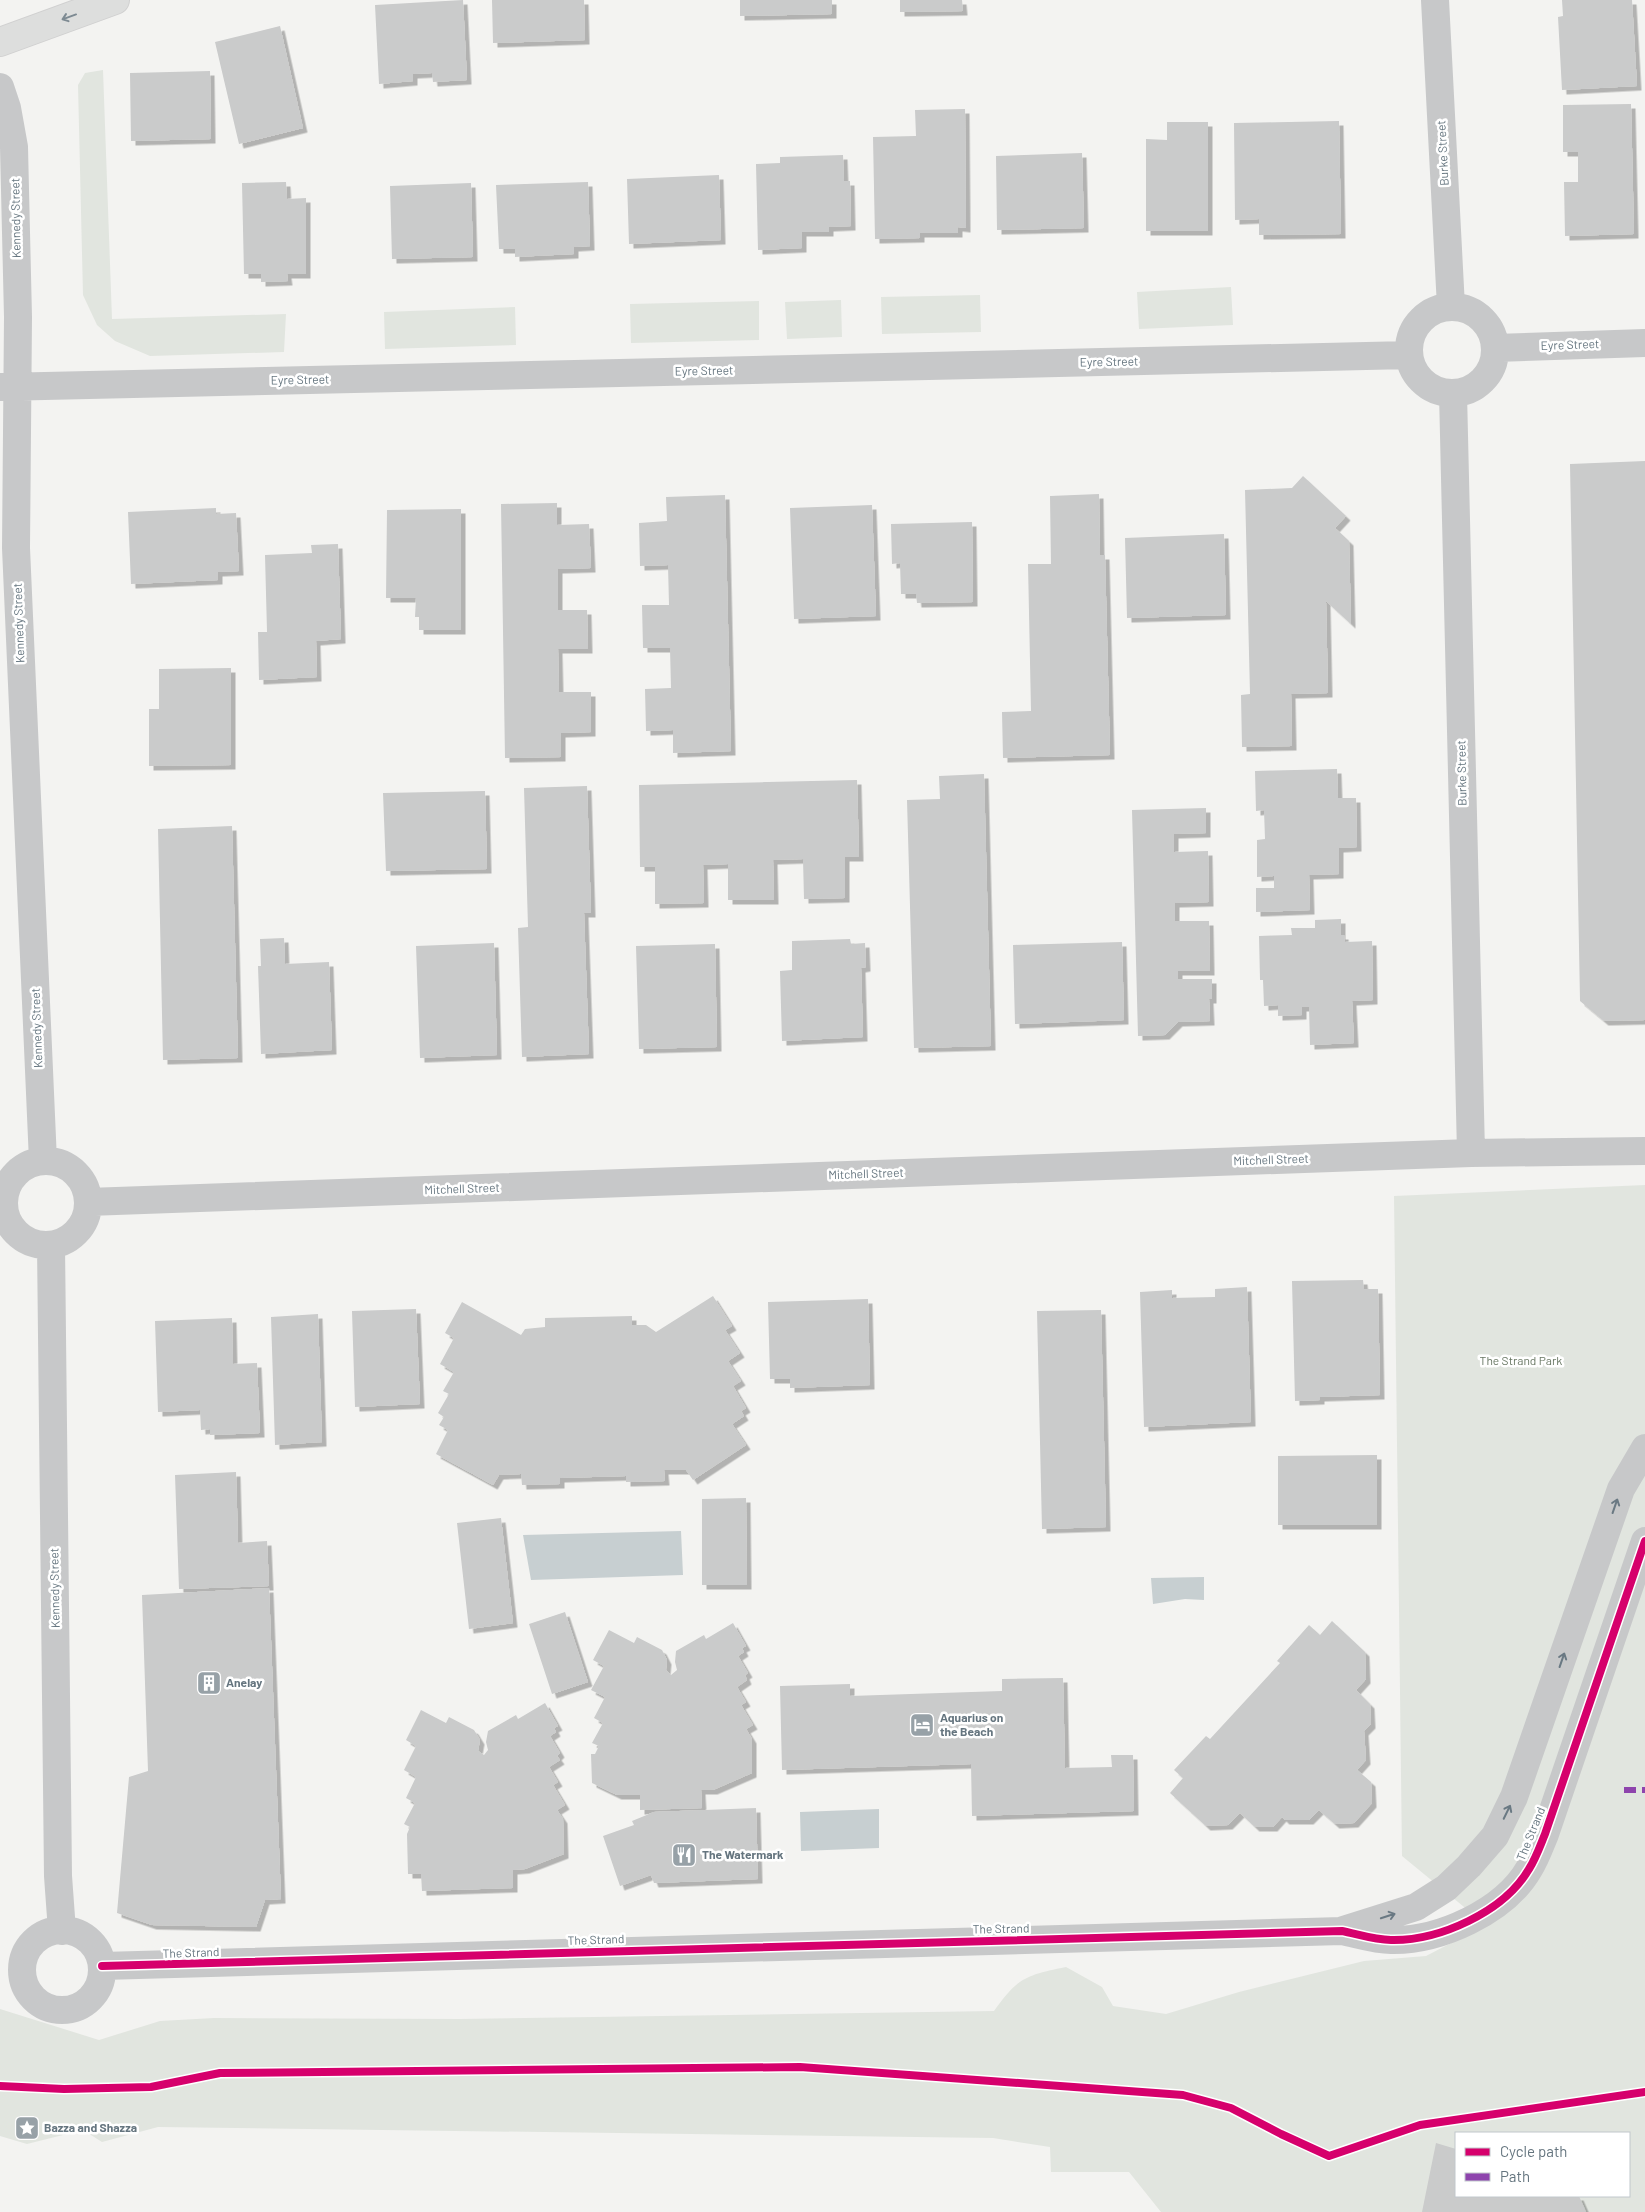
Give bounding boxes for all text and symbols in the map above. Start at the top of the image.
one-way arrow [62,13,77,22]
street label: Burke Street [1433,120,1451,186]
street label: Kennedy Street [7,178,23,258]
street label: Eyre Street [1540,336,1600,352]
street label: Eyre Street [1080,353,1138,369]
street label: Eyre Street [675,362,733,378]
street label: Eyre Street [271,371,329,387]
street label: Kennedy Street [10,583,26,663]
street label: Burke Street [1453,740,1469,806]
street label: Kennedy Street [28,988,44,1068]
street label: Mitchell Street [1233,1151,1309,1167]
street label: Mitchell Street [828,1165,904,1181]
street label: Mitchell Street [424,1180,500,1196]
park label: The Strand Park [1480,1353,1562,1367]
one-way arrow [1611,1499,1620,1514]
street label: Kennedy Street [46,1548,62,1628]
one-way arrow [1558,1652,1567,1668]
building icon: Anelay [196,1670,222,1696]
place label: Anelay [226,1675,262,1689]
place label: Aquarius on the Beach [940,1710,1003,1738]
hotel icon: Aquarius on the Beach [909,1712,935,1738]
one-way arrow [1502,1805,1512,1820]
street label: The Strand [1513,1805,1547,1863]
restaurant icon: The Watermark [671,1842,697,1868]
place label: The Watermark [702,1847,784,1861]
one-way arrow [1380,1910,1396,1920]
street label: The Strand [972,1921,1029,1935]
street label: The Strand [567,1931,625,1947]
street label: The Strand [162,1944,220,1960]
place icon: Bazza and Shazza [14,2115,40,2141]
place label: Bazza and Shazza [44,2120,137,2134]
legend [1455,2132,1630,2197]
text: Cycle path [1500,2142,1567,2160]
text: Path [1500,2167,1530,2185]

